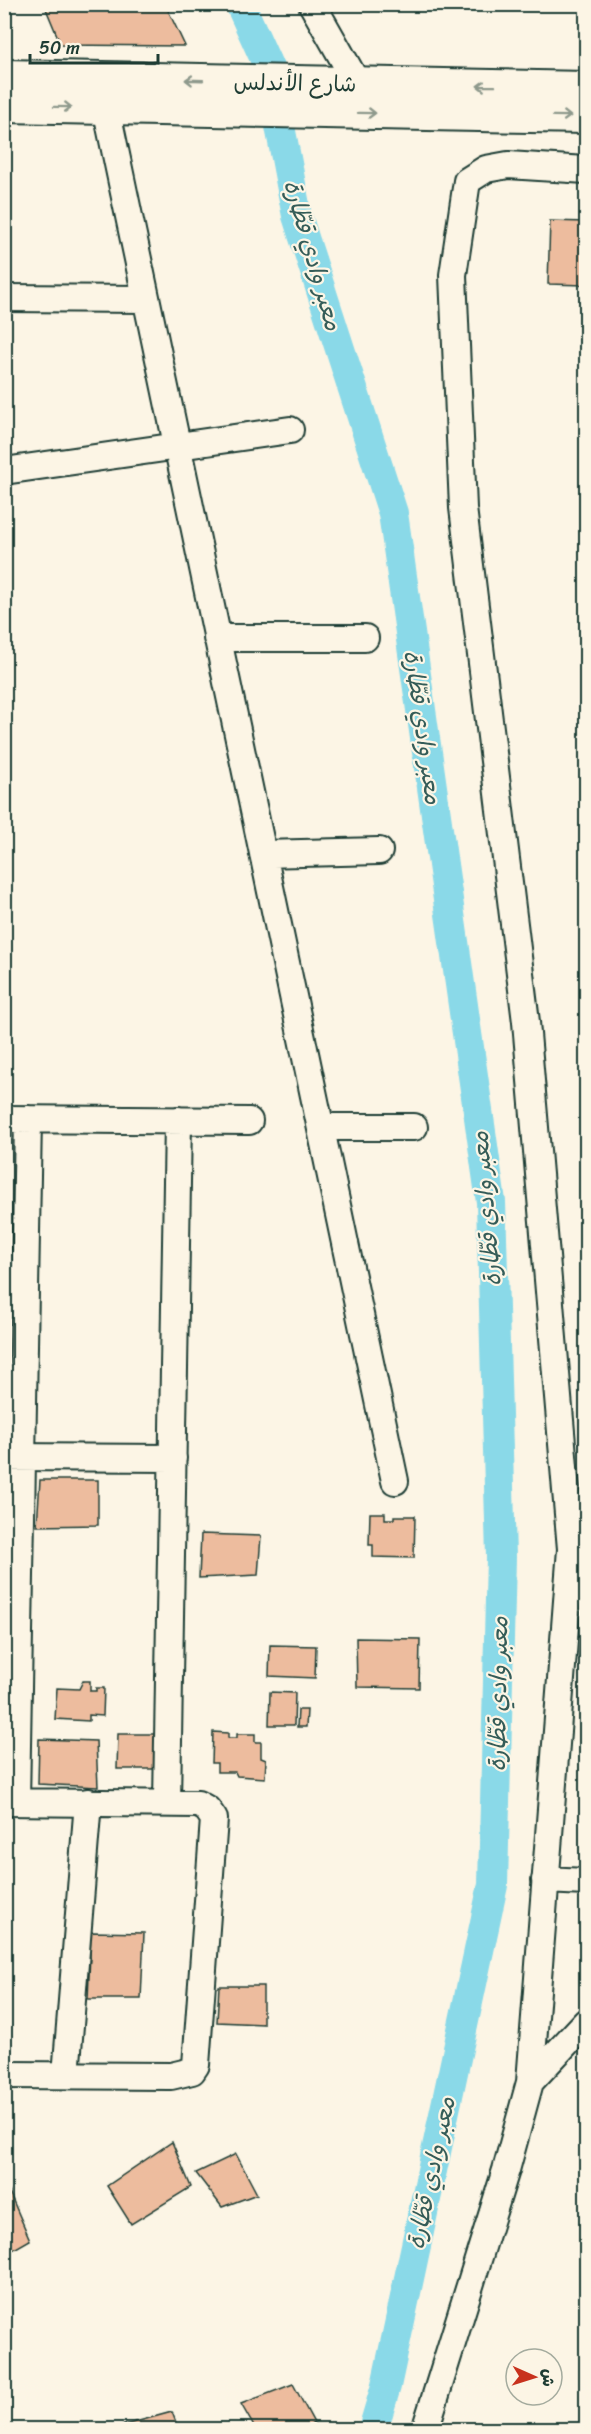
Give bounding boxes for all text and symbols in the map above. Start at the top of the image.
scale bar [30,27,158,65]
text: 50 m [39,32,80,64]
street label: شارع الأندلس [233,62,357,104]
one-way arrow [184,75,204,86]
one-way arrow [477,80,497,92]
one-way arrow [52,101,72,112]
one-way arrow [357,107,377,119]
one-way arrow [552,111,572,122]
water label: معبر وادي قطّارة [271,175,355,335]
water label: معبر وادي قطّارة [391,647,455,807]
water label: معبر وادي قطّارة [458,1130,514,1288]
water label: معبر وادي قطّارة [476,1616,520,1772]
water label: معبر وادي قطّارة [394,2093,468,2253]
north arrow [504,2347,564,2407]
text: ش [534,2368,563,2387]

